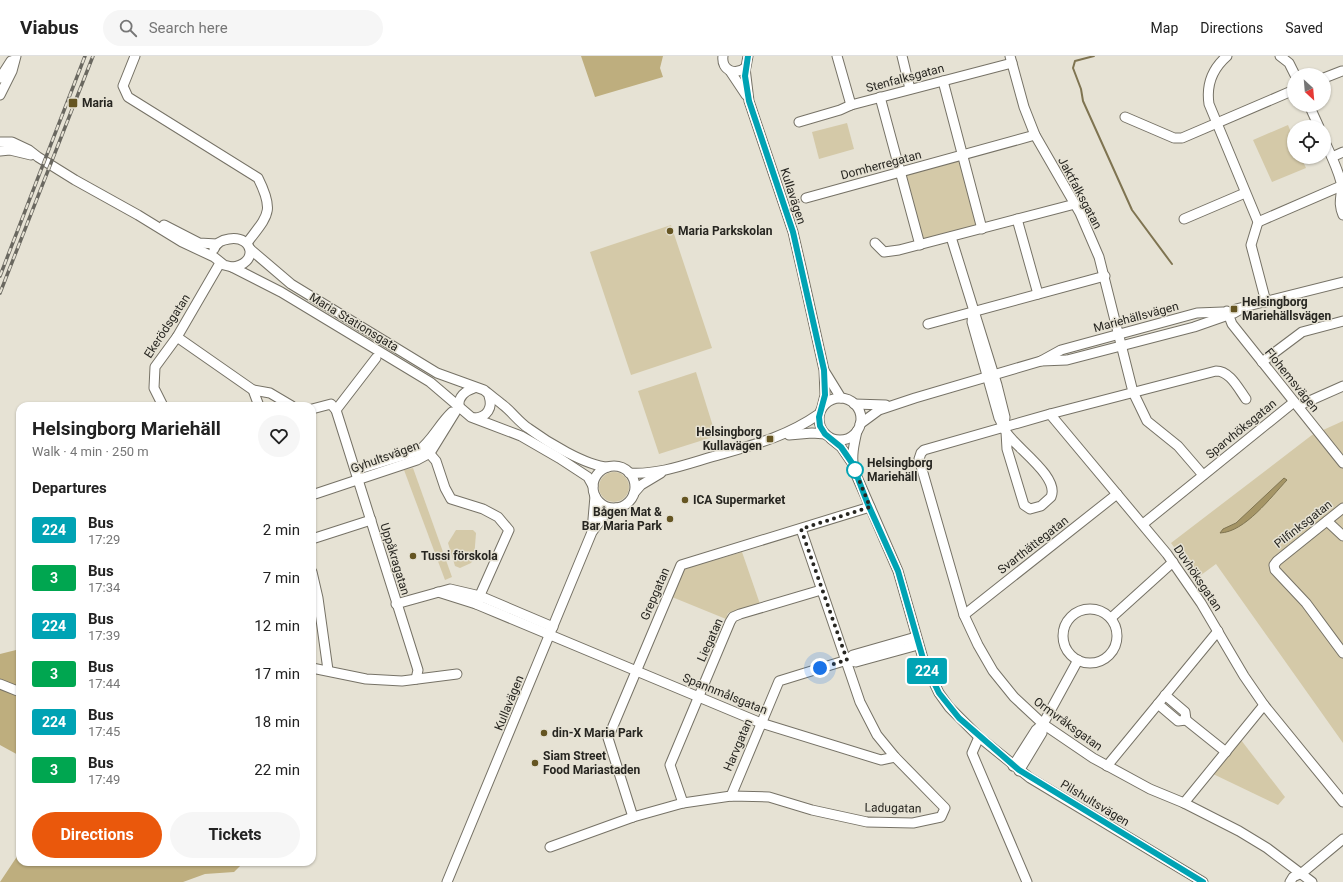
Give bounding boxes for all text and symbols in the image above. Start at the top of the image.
search box [103,10,383,46]
text: Viabus [20,16,79,39]
icon: search [117,17,139,39]
text: Search here [149,19,228,37]
text: Map [1151,20,1178,36]
text: Directions [1200,20,1263,36]
text: Saved [1285,20,1323,36]
street label: Stenfalksgatan [864,61,946,95]
north arrow [1287,68,1331,112]
map controls [1287,68,1331,164]
place label: Maria [82,96,113,110]
marker: Maria [67,97,79,109]
button: locate [1287,120,1331,164]
street label: Domherregatan [839,148,923,182]
street label: Jaktfalksgatan [1055,155,1105,231]
street label: Kullavägen [777,166,809,226]
place label: Maria Parkskolan [678,224,773,238]
marker: Maria Parkskolan [665,226,675,236]
street label: Maria Stationsgata [307,290,401,354]
street label: Ekerödsgatan [141,291,193,361]
place label: Helsingborg Mariehällsvägen [1242,295,1331,323]
street label: Mariehällsvägen [1092,299,1180,335]
marker: Helsingborg Mariehällsvägen [1229,304,1239,314]
street label: Flohemsvägen [1262,345,1322,415]
street label: Sparvhöksgatan [1203,396,1279,462]
button: heart [258,415,300,457]
text: Helsingborg Mariehäll [32,417,221,440]
place label: Helsingborg Kullavägen [696,425,762,453]
marker: Helsingborg Kullavägen [765,434,775,444]
street label: Gyhultsvägen [349,438,421,476]
text: Walk · 4 min · 250 m [32,444,149,459]
place label: Helsingborg Mariehäll [867,456,933,484]
marker: Helsingborg Mariehäll [846,461,864,479]
text: Departures [32,479,107,497]
place label: ICA Supermarket [693,493,785,507]
marker: ICA Supermarket [680,495,690,505]
street label: Pilfinksgatan [1271,497,1335,551]
place label: Bågen Mat & Bar Maria Park [582,505,663,533]
street label: Svarthättegatan [995,513,1071,577]
text: Bus [88,514,114,532]
marker: Bågen Mat & Bar Maria Park [665,514,675,524]
text: 2 min [263,521,300,539]
street label: Uppåkragatan [377,521,413,597]
text: 224 [42,522,66,538]
text: 17:29 [88,532,120,547]
street label: Duvhöksgatan [1171,542,1225,614]
place label: Tussi förskola [421,549,498,563]
marker: Tussi förskola [408,551,418,561]
text: Bus [88,562,114,580]
street label: Grepgatan [638,566,672,622]
text: 7 min [263,569,300,587]
text: 3 [50,570,58,586]
text: 17:34 [88,580,120,595]
text: Bus [88,610,114,628]
street label: Liegatan [694,616,726,664]
text: 12 min [254,617,300,635]
text: 224 [42,618,66,634]
text: 17:39 [88,628,120,643]
text: Bus [88,658,114,676]
your location [810,658,830,678]
line badge: 224 [904,658,950,684]
text: 224 [915,663,939,679]
text: 17 min [254,665,300,683]
text: 3 [50,666,58,682]
street label: Spannmålsgatan [681,671,769,717]
street label: Kullavägen [492,673,526,733]
text: 17:44 [88,676,120,691]
street label: Ormvråksgatan [1031,694,1105,754]
text: Bus [88,706,114,724]
text: 18 min [254,713,300,731]
text: 224 [42,714,66,730]
street label: Harvgatan [721,717,755,773]
text: 17:45 [88,724,120,739]
place label: din-X Maria Park [552,726,643,740]
marker: din-X Maria Park [539,728,549,738]
place label: Siam Street Food Mariastaden [543,749,641,777]
text: Bus [88,754,114,772]
marker: Siam Street Food Mariastaden [530,758,540,768]
text: 22 min [254,761,300,779]
text: 3 [50,762,58,778]
text: 17:49 [88,772,120,787]
street label: Pilshultsvägen [1058,777,1132,829]
street label: Ladugatan [865,801,921,815]
button: Directions [32,812,162,858]
button: Tickets [170,812,300,858]

